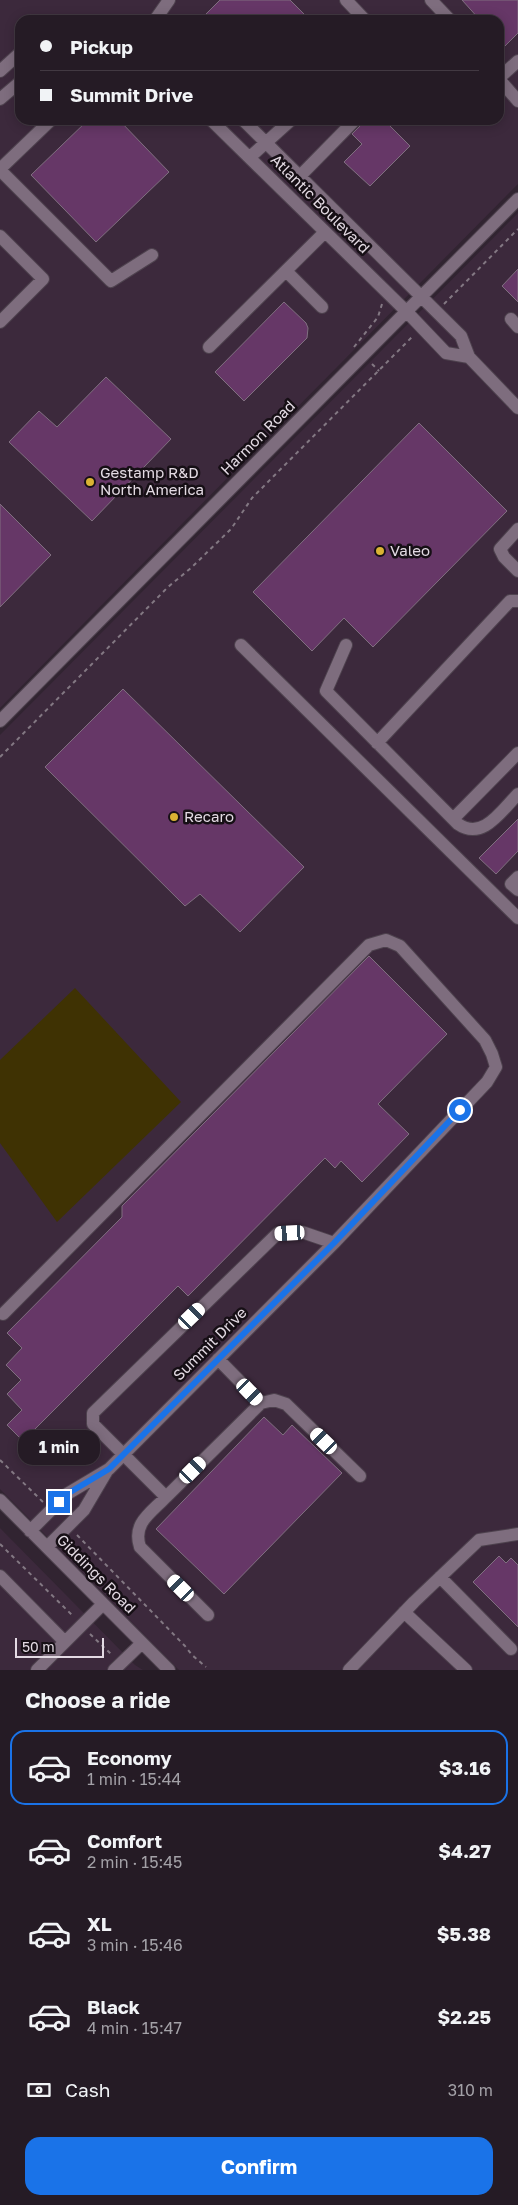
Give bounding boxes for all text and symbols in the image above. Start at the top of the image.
text: Pickup [70,35,133,58]
text: Summit Drive [70,83,193,106]
street label: Atlantic Boulevard [268,150,374,256]
street label: Harmon Road [216,396,298,478]
place label: Gestamp R&D North America [100,463,204,498]
marker: Gestamp R&D North America [84,476,96,488]
place label: Valeo [390,541,430,559]
marker: Valeo [374,545,386,557]
place label: Recaro [184,807,234,825]
marker: Recaro [168,811,180,823]
route start [449,1099,471,1121]
car [274,1225,305,1241]
car [175,1300,208,1332]
street label: Summit Drive [169,1303,250,1384]
car [234,1376,265,1408]
car [307,1425,340,1457]
callout: 1 min [18,1430,100,1464]
text: 1 min [39,1437,79,1457]
car [177,1454,208,1486]
route end [48,1491,70,1513]
street label: Giddings Road [54,1530,140,1616]
car [165,1572,196,1604]
scale bar [15,1635,104,1658]
text: 50 m [22,1638,55,1655]
text: Choose a ride [25,1686,171,1713]
icon: car [27,1745,72,1790]
text: Economy [87,1746,172,1769]
text: $3.16 [439,1756,491,1779]
text: 1 min · 15:44 [87,1769,181,1789]
icon: car [27,1828,72,1873]
text: Comfort [87,1829,162,1852]
text: $4.27 [438,1839,491,1862]
text: 2 min · 15:45 [87,1852,182,1872]
icon: car [27,1911,72,1956]
text: XL [87,1912,112,1935]
text: $5.38 [437,1922,491,1945]
text: 3 min · 15:46 [87,1935,183,1955]
icon: car [27,1994,72,2039]
text: Black [87,1995,140,2018]
text: $2.25 [437,2005,491,2028]
text: 4 min · 15:47 [87,2018,182,2038]
icon: cash [25,2076,53,2104]
text: Cash [65,2078,110,2101]
text: 310 m [448,2080,493,2100]
button: Confirm [25,2137,493,2195]

